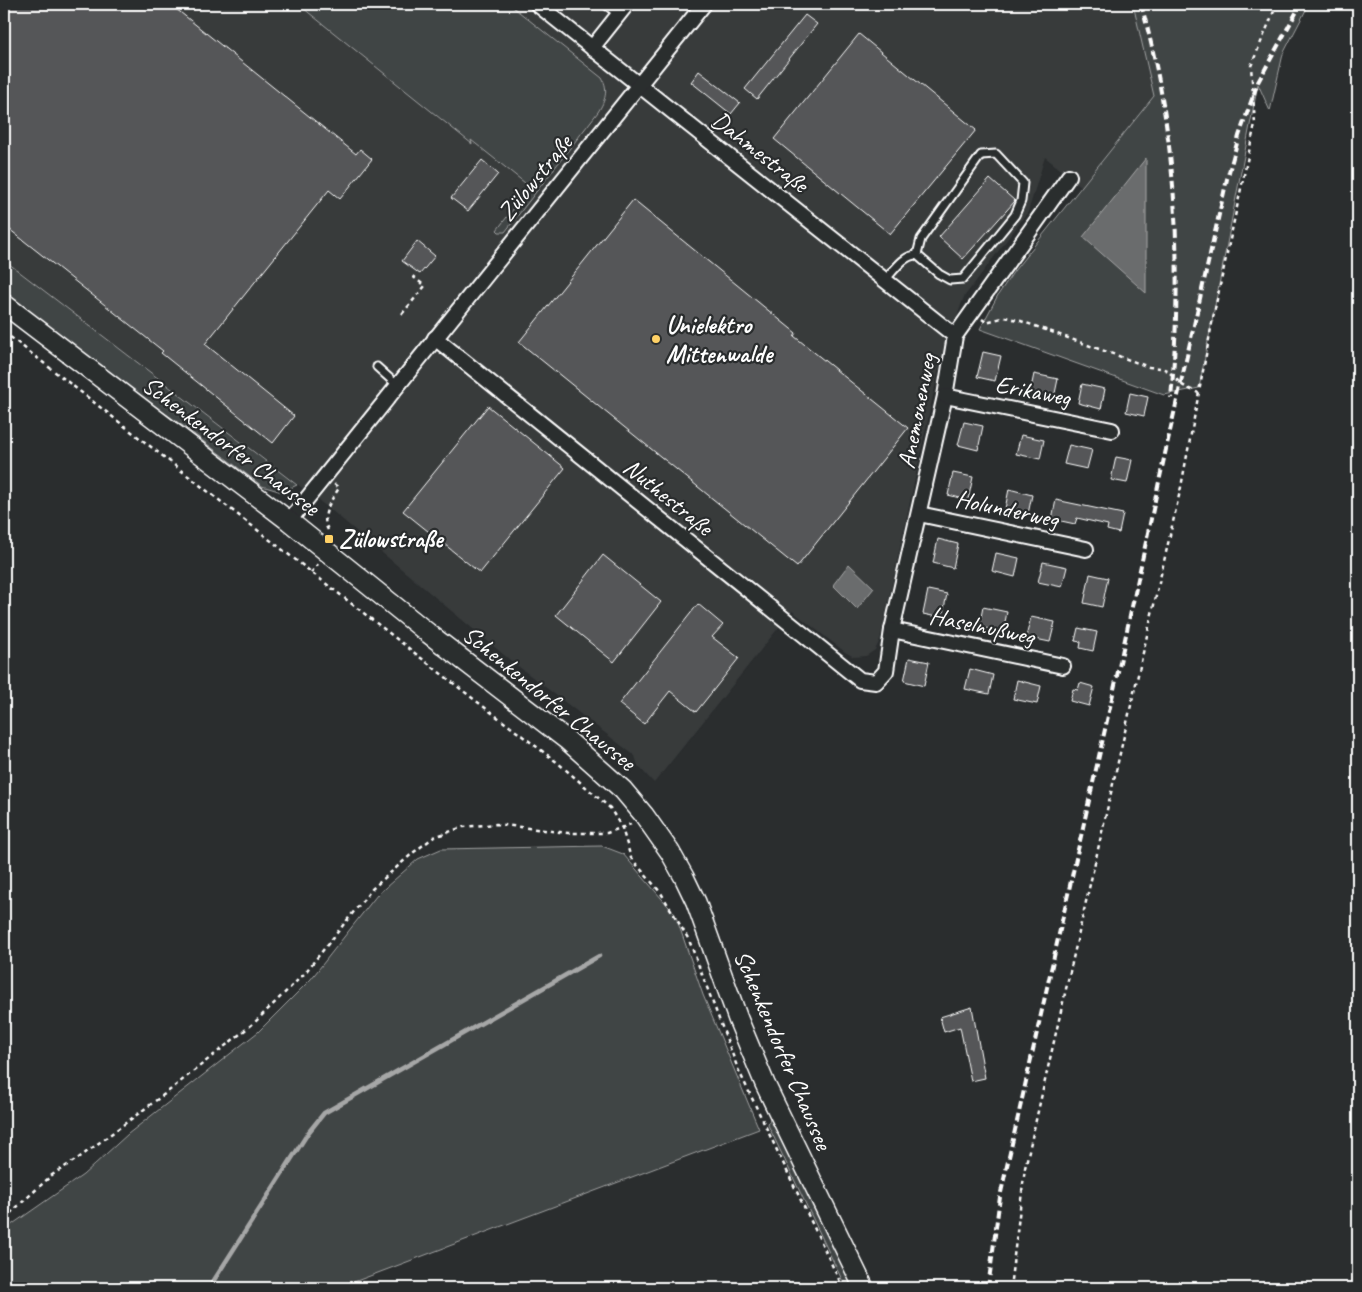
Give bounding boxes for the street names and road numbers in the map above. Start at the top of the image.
street label: Dahmestraße [705,104,816,201]
street label: Zülowstraße [490,127,581,228]
street label: Anemonenweg [890,349,944,471]
street label: Erikaweg [993,368,1075,414]
street label: Schenkendorfer Chaussee [136,369,328,524]
street label: Nuthestraße [617,451,721,544]
street label: Holunderweg [953,482,1064,536]
street label: Haselnußweg [927,599,1039,653]
street label: Schenkendorfer Chaussee [456,618,644,779]
street label: Schenkendorfer Chaussee [726,945,840,1156]

